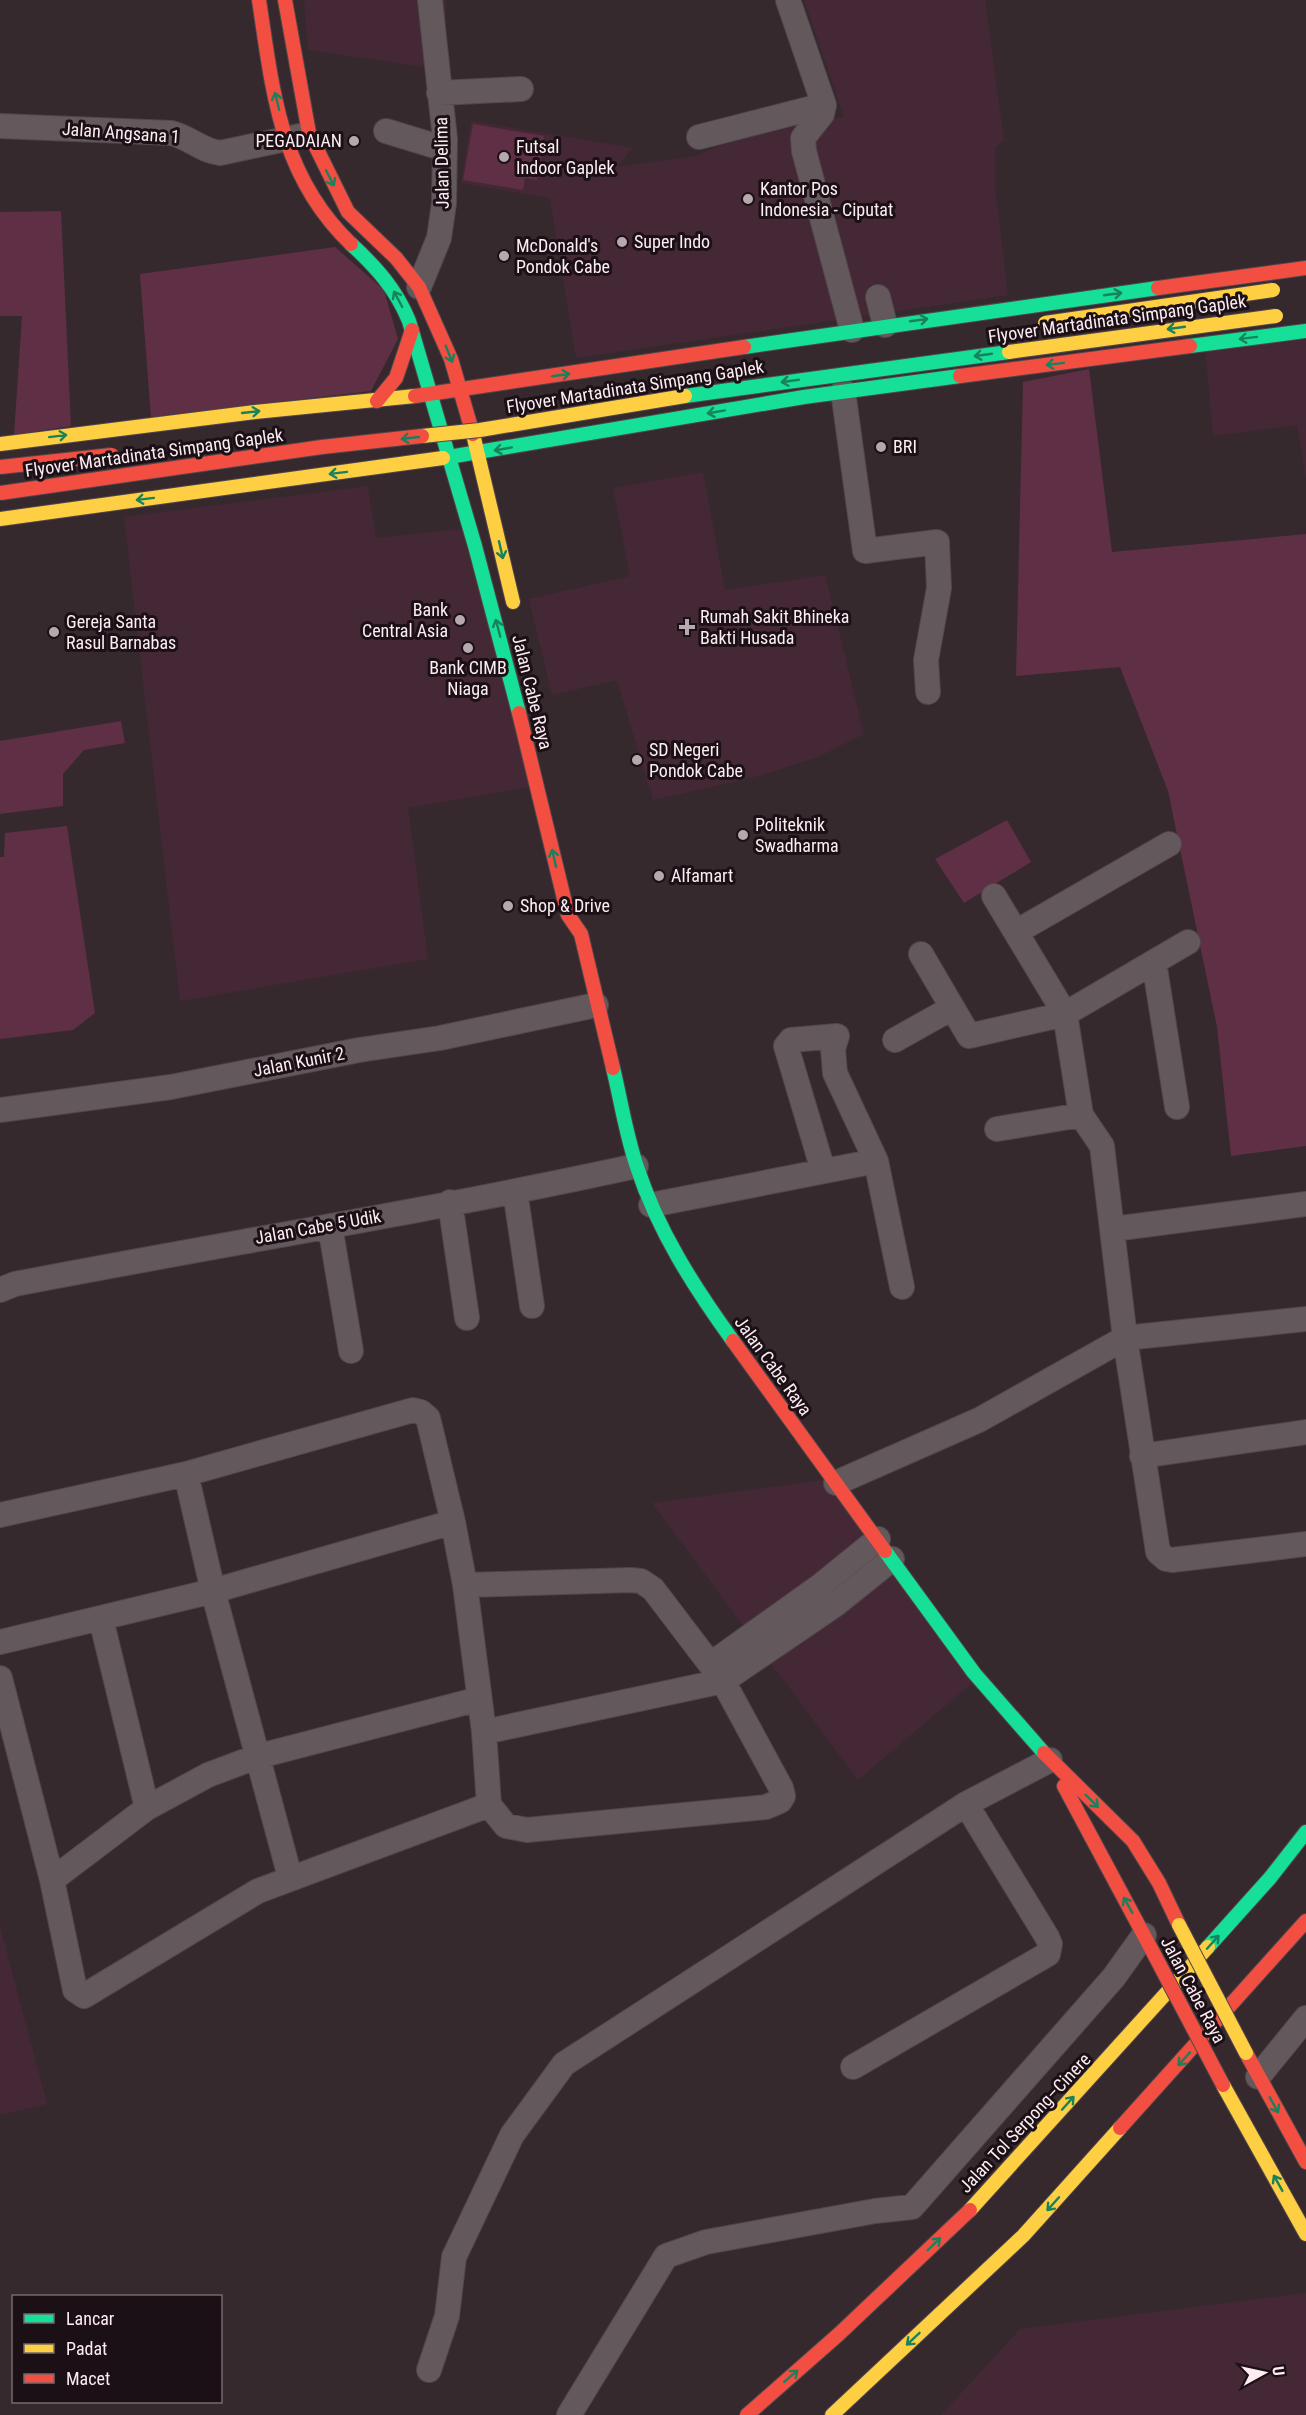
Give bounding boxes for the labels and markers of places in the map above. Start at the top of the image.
place label: PEGADAIAN [255,130,342,151]
marker: PEGADAIAN [347,134,361,148]
place label: Futsal Indoor Gaplek [516,136,615,178]
marker: Futsal Indoor Gaplek [497,150,511,164]
place label: Kantor Pos Indonesia - Ciputat [760,178,893,220]
marker: Kantor Pos Indonesia - Ciputat [741,192,755,206]
place label: Super Indo [634,231,710,252]
place label: McDonald's Pondok Cabe [516,235,610,277]
marker: Super Indo [615,235,629,249]
marker: McDonald's Pondok Cabe [497,249,511,263]
place label: BRI [893,436,917,457]
marker: BRI [874,440,888,454]
place label: Bank Central Asia [362,599,448,641]
place label: Rumah Sakit Bhineka Bakti Husada [700,606,849,648]
place label: Gereja Santa Rasul Barnabas [66,611,176,653]
marker: Bank Central Asia [453,613,467,627]
marker: Rumah Sakit Bhineka Bakti Husada [678,618,696,636]
marker: Gereja Santa Rasul Barnabas [47,625,61,639]
marker: Bank CIMB Niaga [461,641,475,655]
place label: Bank CIMB Niaga [429,657,507,699]
place label: SD Negeri Pondok Cabe [649,739,743,781]
marker: SD Negeri Pondok Cabe [630,753,644,767]
place label: Politeknik Swadharma [755,814,839,856]
marker: Politeknik Swadharma [736,828,750,842]
place label: Alfamart [671,865,733,886]
marker: Alfamart [652,869,666,883]
place label: Shop & Drive [520,895,610,916]
marker: Shop & Drive [501,899,515,913]

